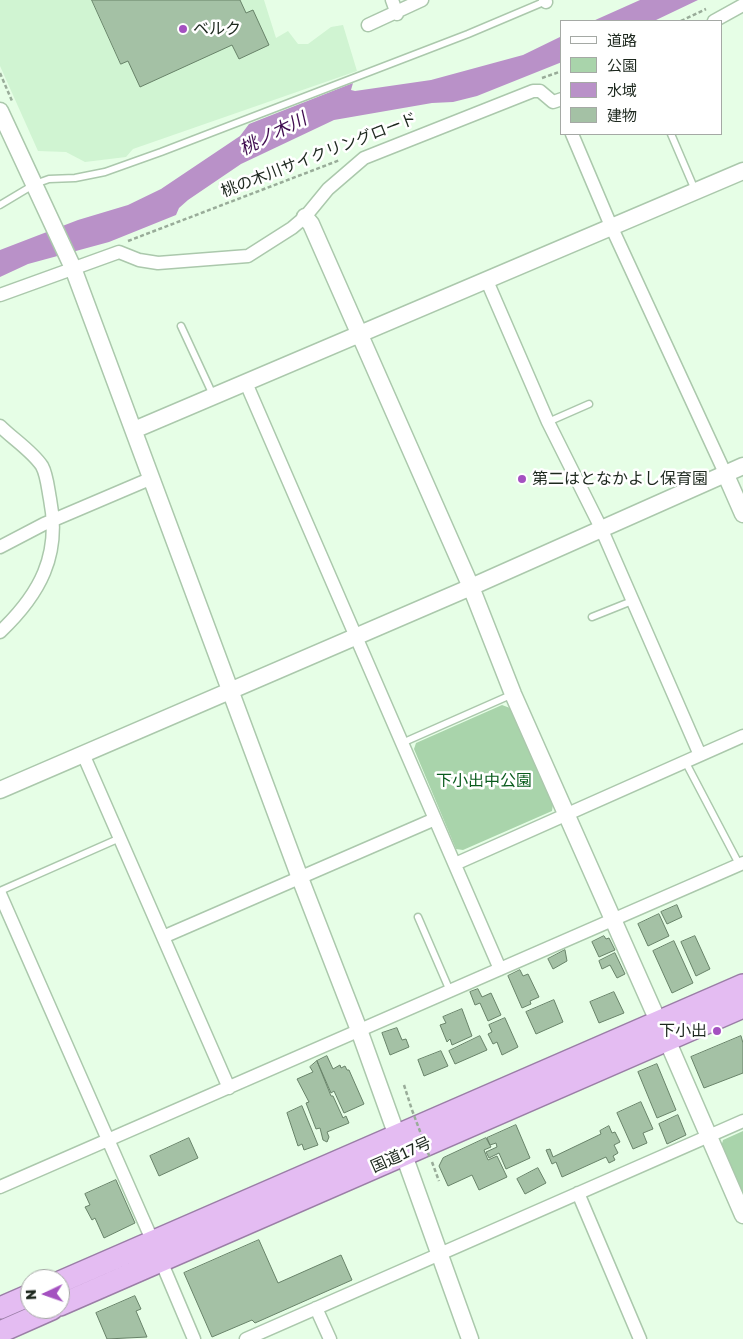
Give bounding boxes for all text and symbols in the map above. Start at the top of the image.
place label: ベルク [193,19,241,39]
legend [560,20,723,135]
marker: ベルク [177,23,189,35]
text: 道路 [607,31,637,49]
text: 公園 [607,56,637,74]
text: 水域 [607,81,637,99]
text: 建物 [607,106,637,124]
water label: 桃ノ木川 [236,108,310,160]
street label: 桃の木川サイクリングロード [218,109,420,201]
place label: 第二はとなかよし保育園 [532,469,708,489]
marker: 第二はとなかよし保育園 [516,473,528,485]
park label: 下小出中公園 [436,771,532,791]
place label: 下小出 [659,1021,707,1041]
marker: 下小出 [711,1025,723,1037]
street label: 国道17号 [368,1133,434,1177]
north arrow [20,1269,70,1319]
text: N [22,1289,39,1301]

